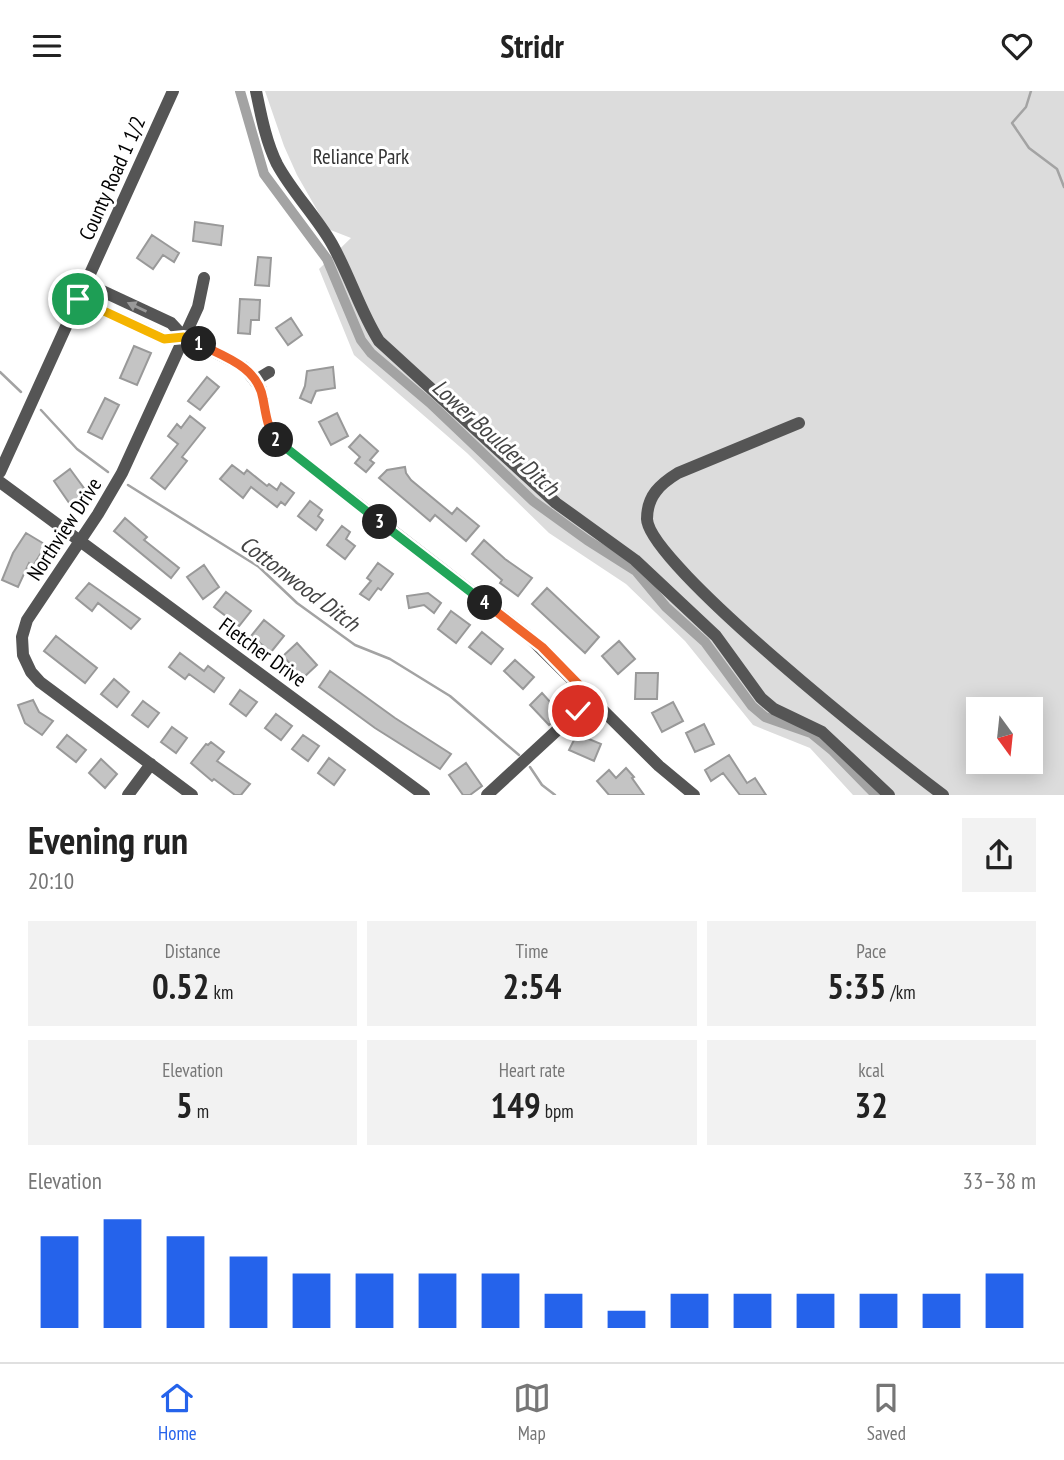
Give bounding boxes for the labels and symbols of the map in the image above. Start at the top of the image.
street label: County Road 1 1/2 [73,112,151,244]
park label: Reliance Park [313,143,409,170]
pin [48,269,108,329]
one-way arrow [127,301,147,313]
pin: 1 [182,327,216,361]
water label: Lower Boulder Ditch [427,373,567,503]
pin: 2 [258,423,294,457]
street label: Northview Drive [21,472,107,586]
pin: 3 [362,505,398,539]
water label: Cottonwood Ditch [235,529,367,638]
pin: 4 [468,585,503,621]
street label: Fletcher Drive [214,611,312,693]
pin [548,681,608,741]
north arrow [966,697,1043,773]

